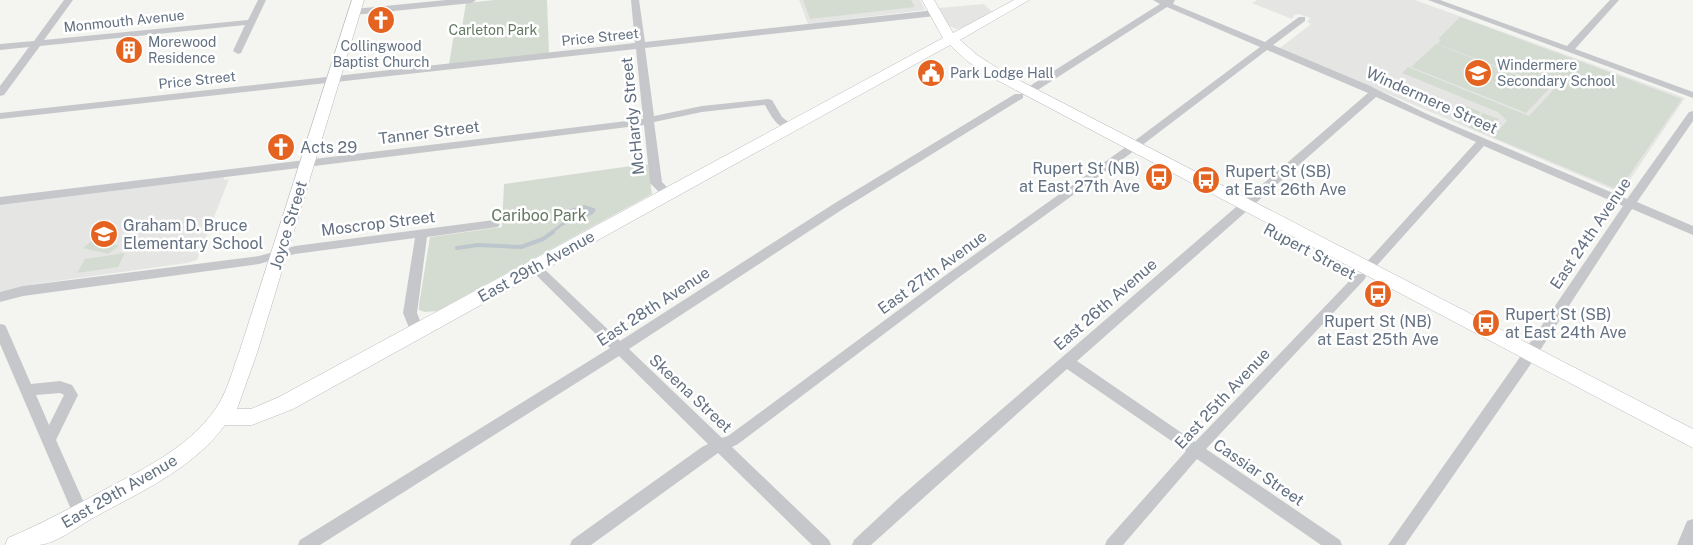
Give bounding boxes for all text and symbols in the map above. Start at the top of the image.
church icon: Collingwood Baptist Church [366,5,396,35]
street label: Monmouth Avenue [63,7,185,35]
park label: Carleton Park [449,22,538,38]
street label: Price Street [561,25,639,49]
place label: Morewood Residence [148,34,216,66]
building icon: Morewood Residence [114,35,144,65]
place label: Collingwood Baptist Church [333,38,429,70]
street label: McHardy Street [617,56,648,176]
place label: Windermere Secondary School [1497,57,1616,89]
public building icon: Park Lodge Hall [916,58,946,88]
school or university icon: Windermere Secondary School [1463,58,1493,88]
street label: Windermere Street [1363,63,1501,138]
place label: Park Lodge Hall [950,65,1054,81]
street label: Price Street [158,68,236,92]
street label: Tanner Street [377,117,481,148]
church icon: Acts 29 [266,132,296,162]
place label: Acts 29 [300,138,357,157]
place label: Rupert St (NB) at East 27th Ave [1019,159,1140,196]
bus stop icon: Rupert St (NB) at East 27th Ave [1144,162,1174,192]
place label: Rupert St (SB) at East 26th Ave [1225,162,1346,199]
bus stop icon: Rupert St (SB) at East 26th Ave [1191,165,1221,195]
street label: East 24th Avenue [1546,174,1635,293]
street label: Joyce Street [266,178,311,272]
park label: Cariboo Park [491,206,587,225]
street label: Moscrop Street [320,207,436,240]
place label: Graham D. Bruce Elementary School [123,216,264,253]
school or university icon: Graham D. Bruce Elementary School [89,219,119,249]
street label: Rupert Street [1260,219,1359,284]
street label: East 27th Avenue [874,226,990,318]
street label: East 29th Avenue [475,227,598,306]
street label: East 26th Avenue [1050,254,1161,354]
street label: East 28th Avenue [593,263,713,350]
bus stop icon: Rupert St (NB) at East 25th Ave [1363,279,1393,309]
place label: Rupert St (SB) at East 24th Ave [1505,305,1627,342]
bus stop icon: Rupert St (SB) at East 24th Ave [1471,308,1501,338]
place label: Rupert St (NB) at East 25th Ave [1317,312,1439,349]
street label: East 25th Avenue [1171,344,1274,453]
street label: Skeena Street [645,350,736,437]
street label: Cassiar Street [1210,435,1308,510]
street label: East 29th Avenue [58,451,180,532]

